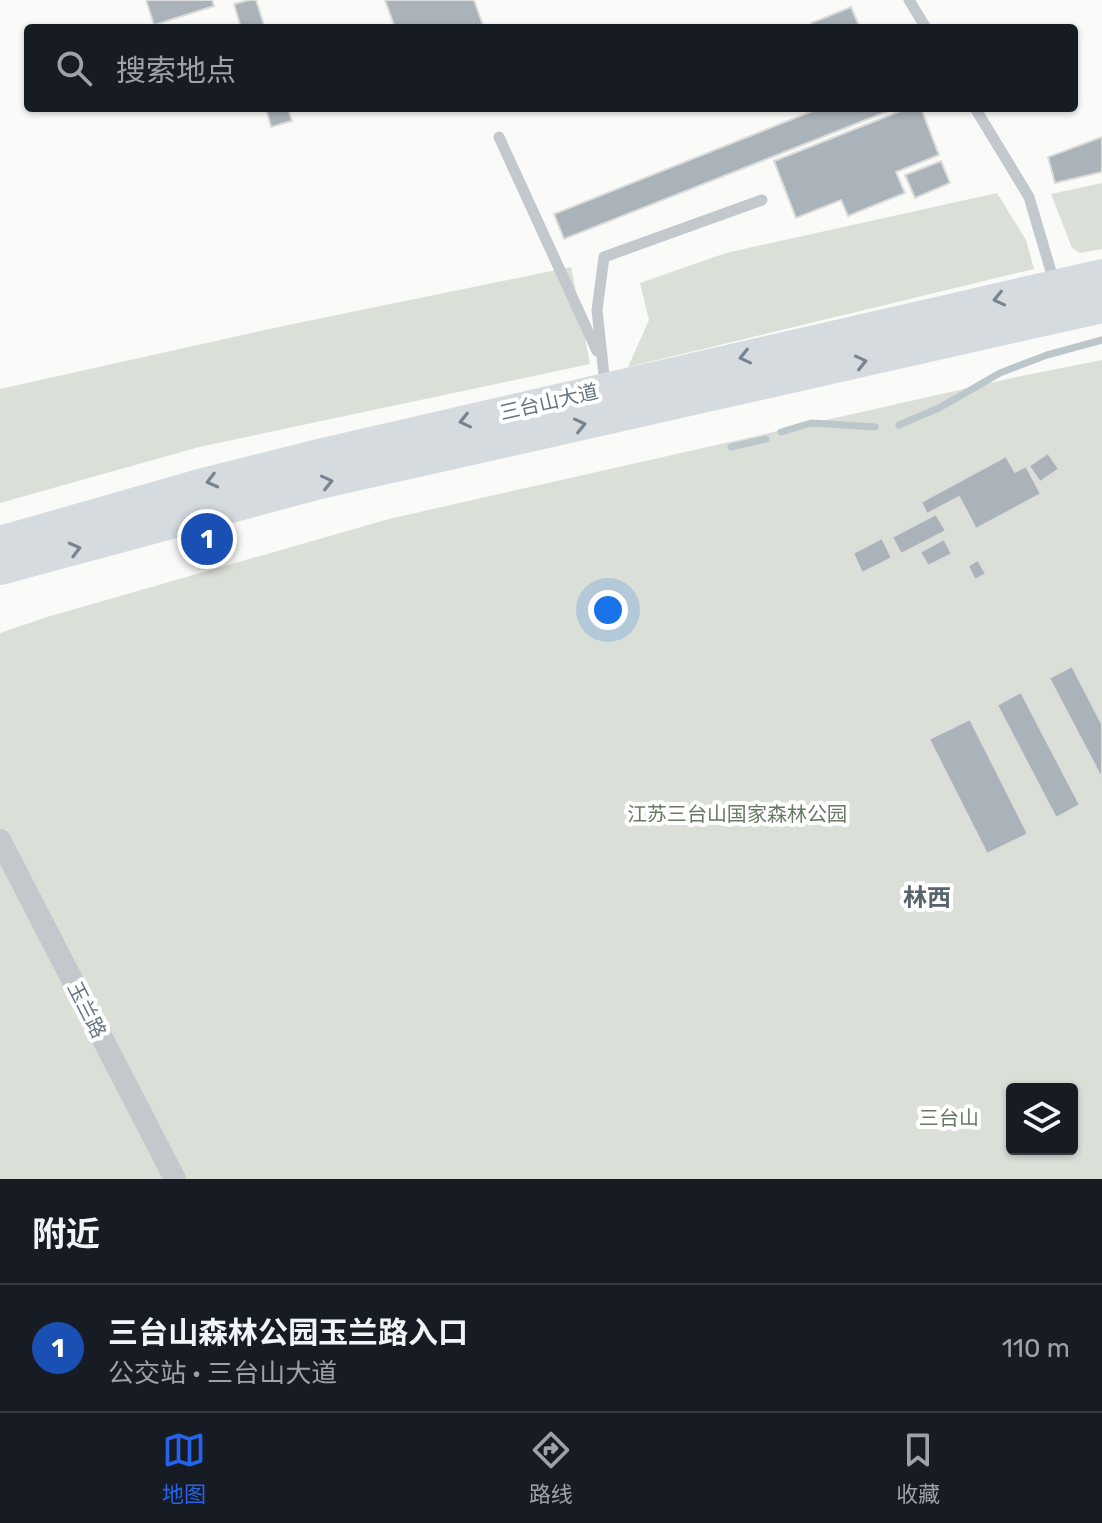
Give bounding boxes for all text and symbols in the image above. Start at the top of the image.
search box [24,24,1078,112]
icon: search [52,46,96,90]
text: 搜索地点 [116,53,236,89]
one-way arrow [992,290,1006,307]
one-way arrow [739,348,753,365]
one-way arrow [854,354,868,371]
street label: 三台山大道 [498,379,600,425]
one-way arrow [458,412,472,429]
one-way arrow [573,417,587,434]
one-way arrow [205,472,219,489]
one-way arrow [319,474,333,491]
pin: 1 [181,509,233,569]
one-way arrow [68,541,82,558]
your location [588,590,628,630]
park label: 江苏三台山国家森林公园 [627,802,847,826]
district label: 林西 [903,884,951,912]
street label: 玉兰路 [63,978,111,1042]
map controls [1006,1083,1078,1155]
button: layers [1006,1083,1078,1155]
park label: 三台山 [919,1106,979,1130]
text: 附近 [32,1214,100,1255]
text: 三台山森林公园玉兰路入口 [108,1315,468,1351]
text: 1 [52,1333,64,1364]
text: 110 m [1002,1333,1070,1364]
text: 公交站 · 三台山大道 [108,1358,337,1389]
tab: 地图 [162,1428,206,1508]
tab: 路线 [529,1428,573,1508]
tab: 收藏 [896,1428,940,1508]

